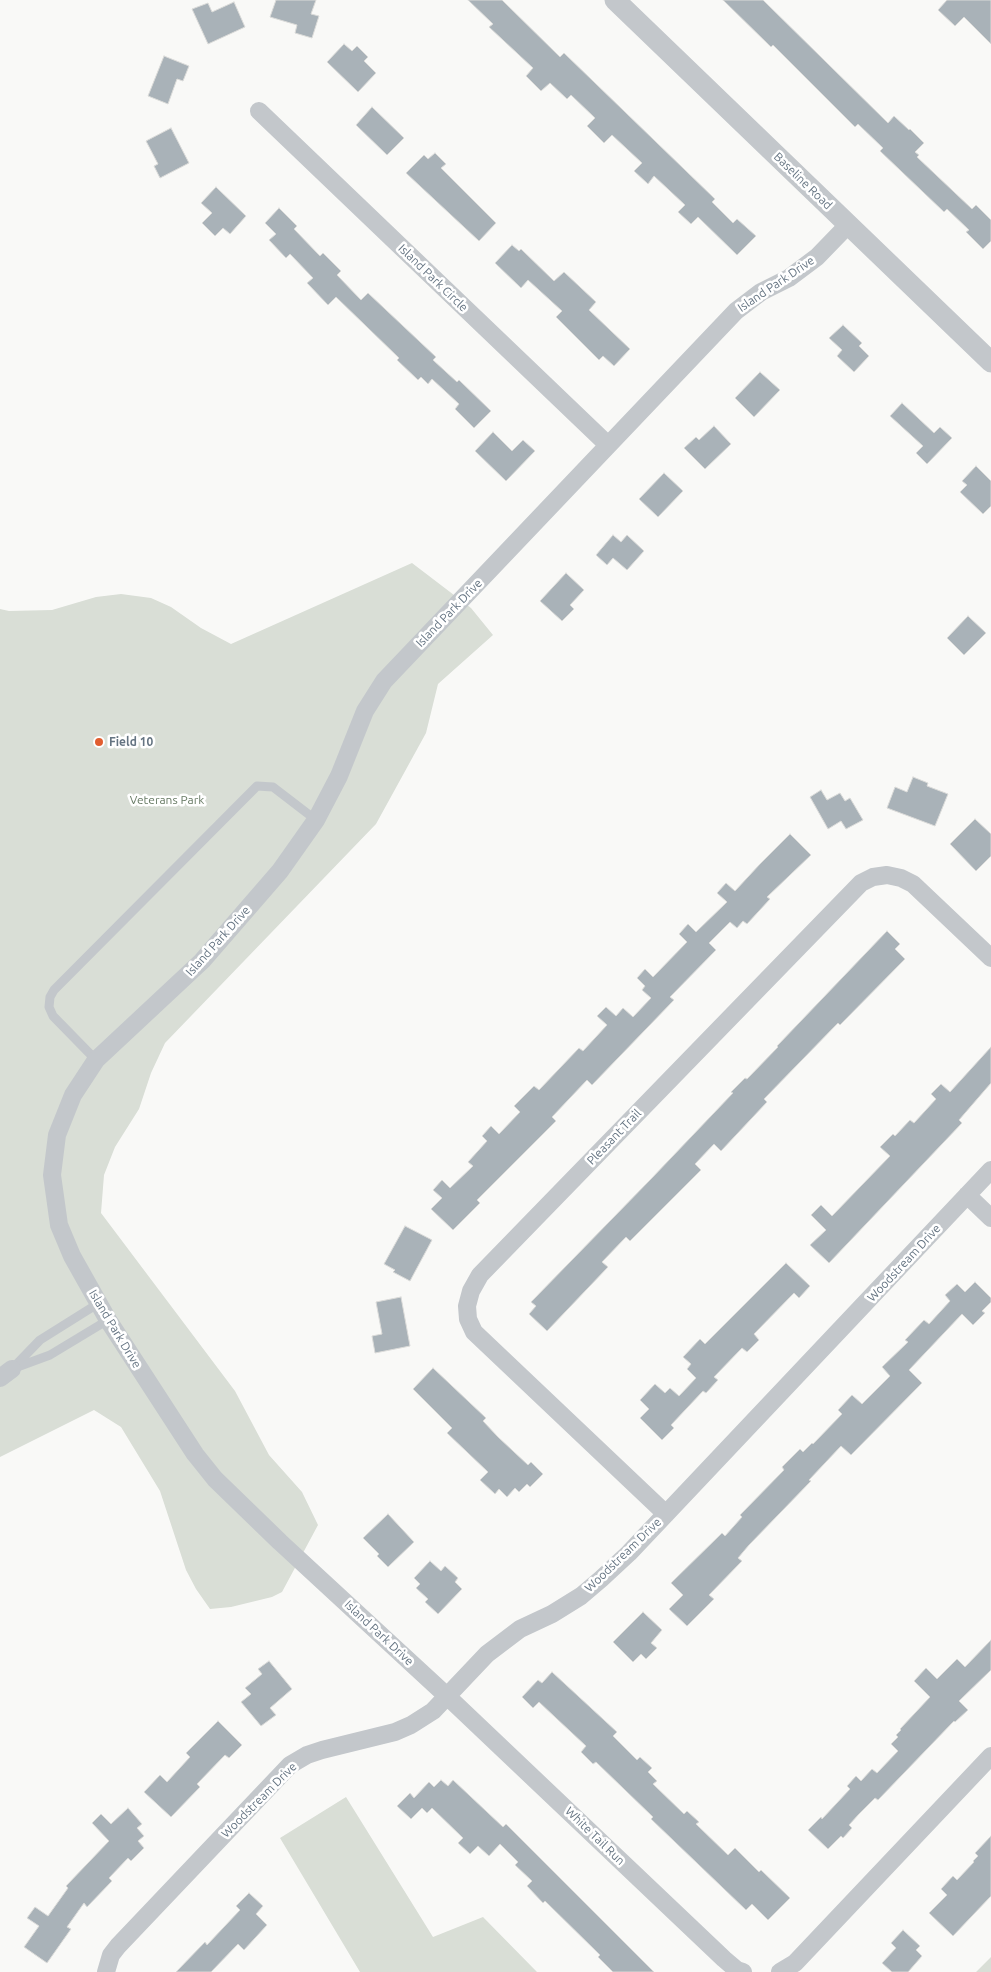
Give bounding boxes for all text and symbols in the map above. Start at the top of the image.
street label: Baseline Road [771,150,835,212]
street label: Island Park Circle [395,241,471,315]
street label: Island Park Drive [735,253,817,315]
street label: Island Park Drive [413,576,485,650]
place label: Field 10 [109,735,153,749]
marker: Field 10 [93,736,105,748]
park label: Veterans Park [130,793,204,807]
street label: Island Park Drive [183,903,253,979]
street label: Pleasant Trail [584,1106,644,1168]
street label: Woodstream Drive [864,1221,944,1305]
street label: Island Park Drive [86,1287,144,1371]
street label: Woodstream Drive [582,1515,664,1595]
street label: Island Park Drive [341,1597,417,1669]
street label: Woodstream Drive [218,1759,300,1841]
street label: White Tail Run [562,1804,628,1868]

